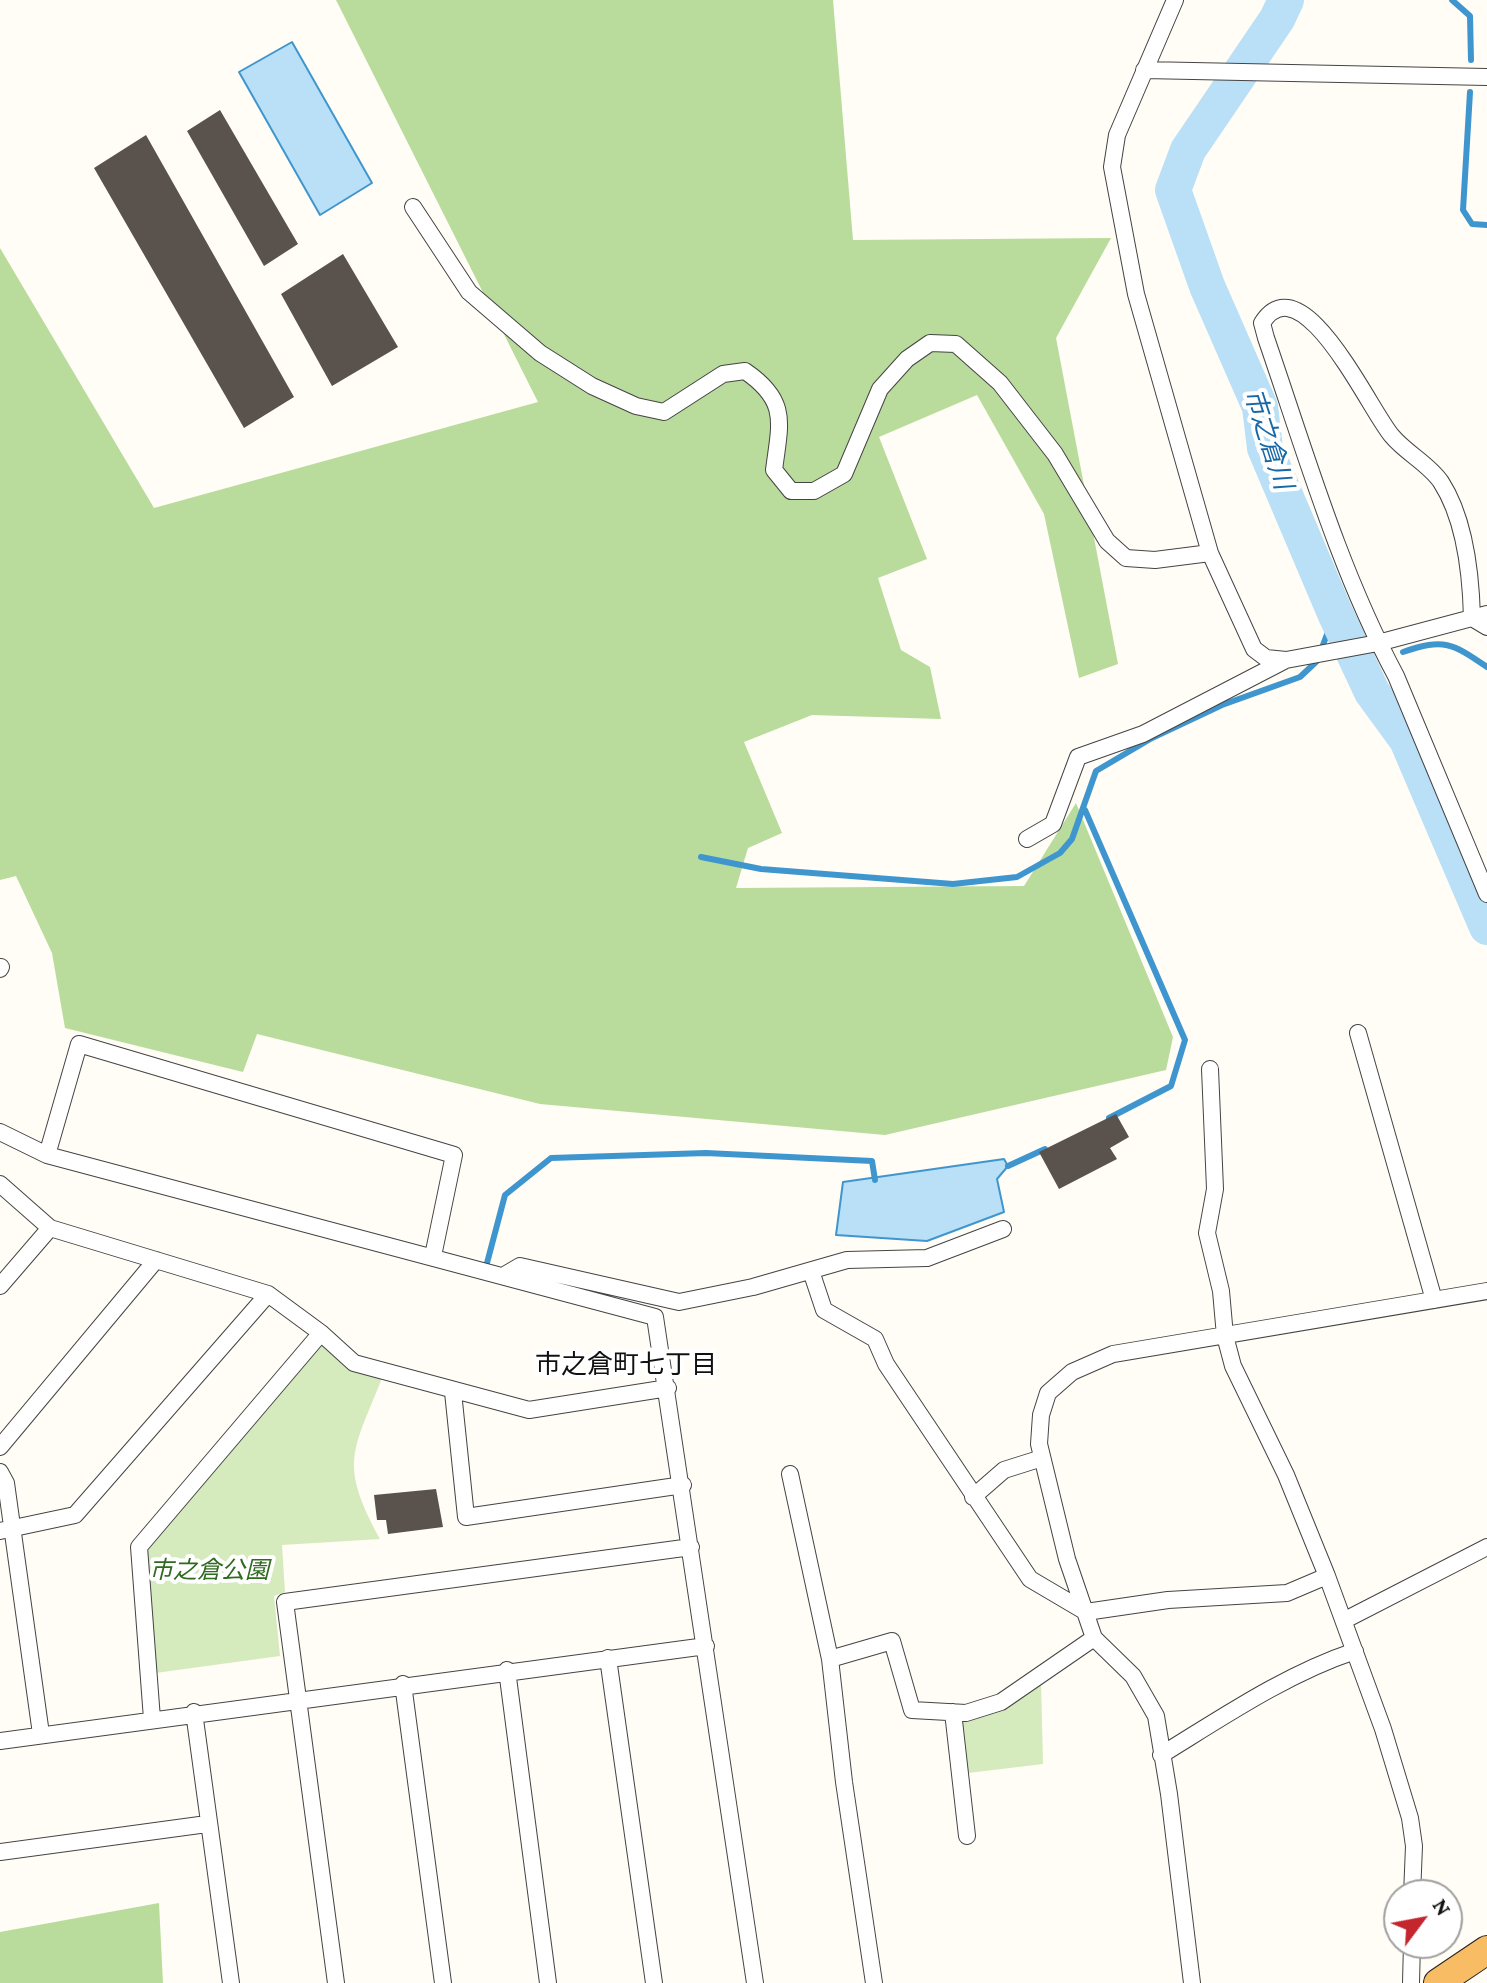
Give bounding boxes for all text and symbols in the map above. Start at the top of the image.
water label: 市之倉川 [1237,385,1299,493]
district label: 市之倉町七丁目 [535,1349,717,1381]
park label: 市之倉公園 [149,1557,269,1585]
north arrow [1383,1879,1463,1959]
text: N [1428,1894,1457,1920]

